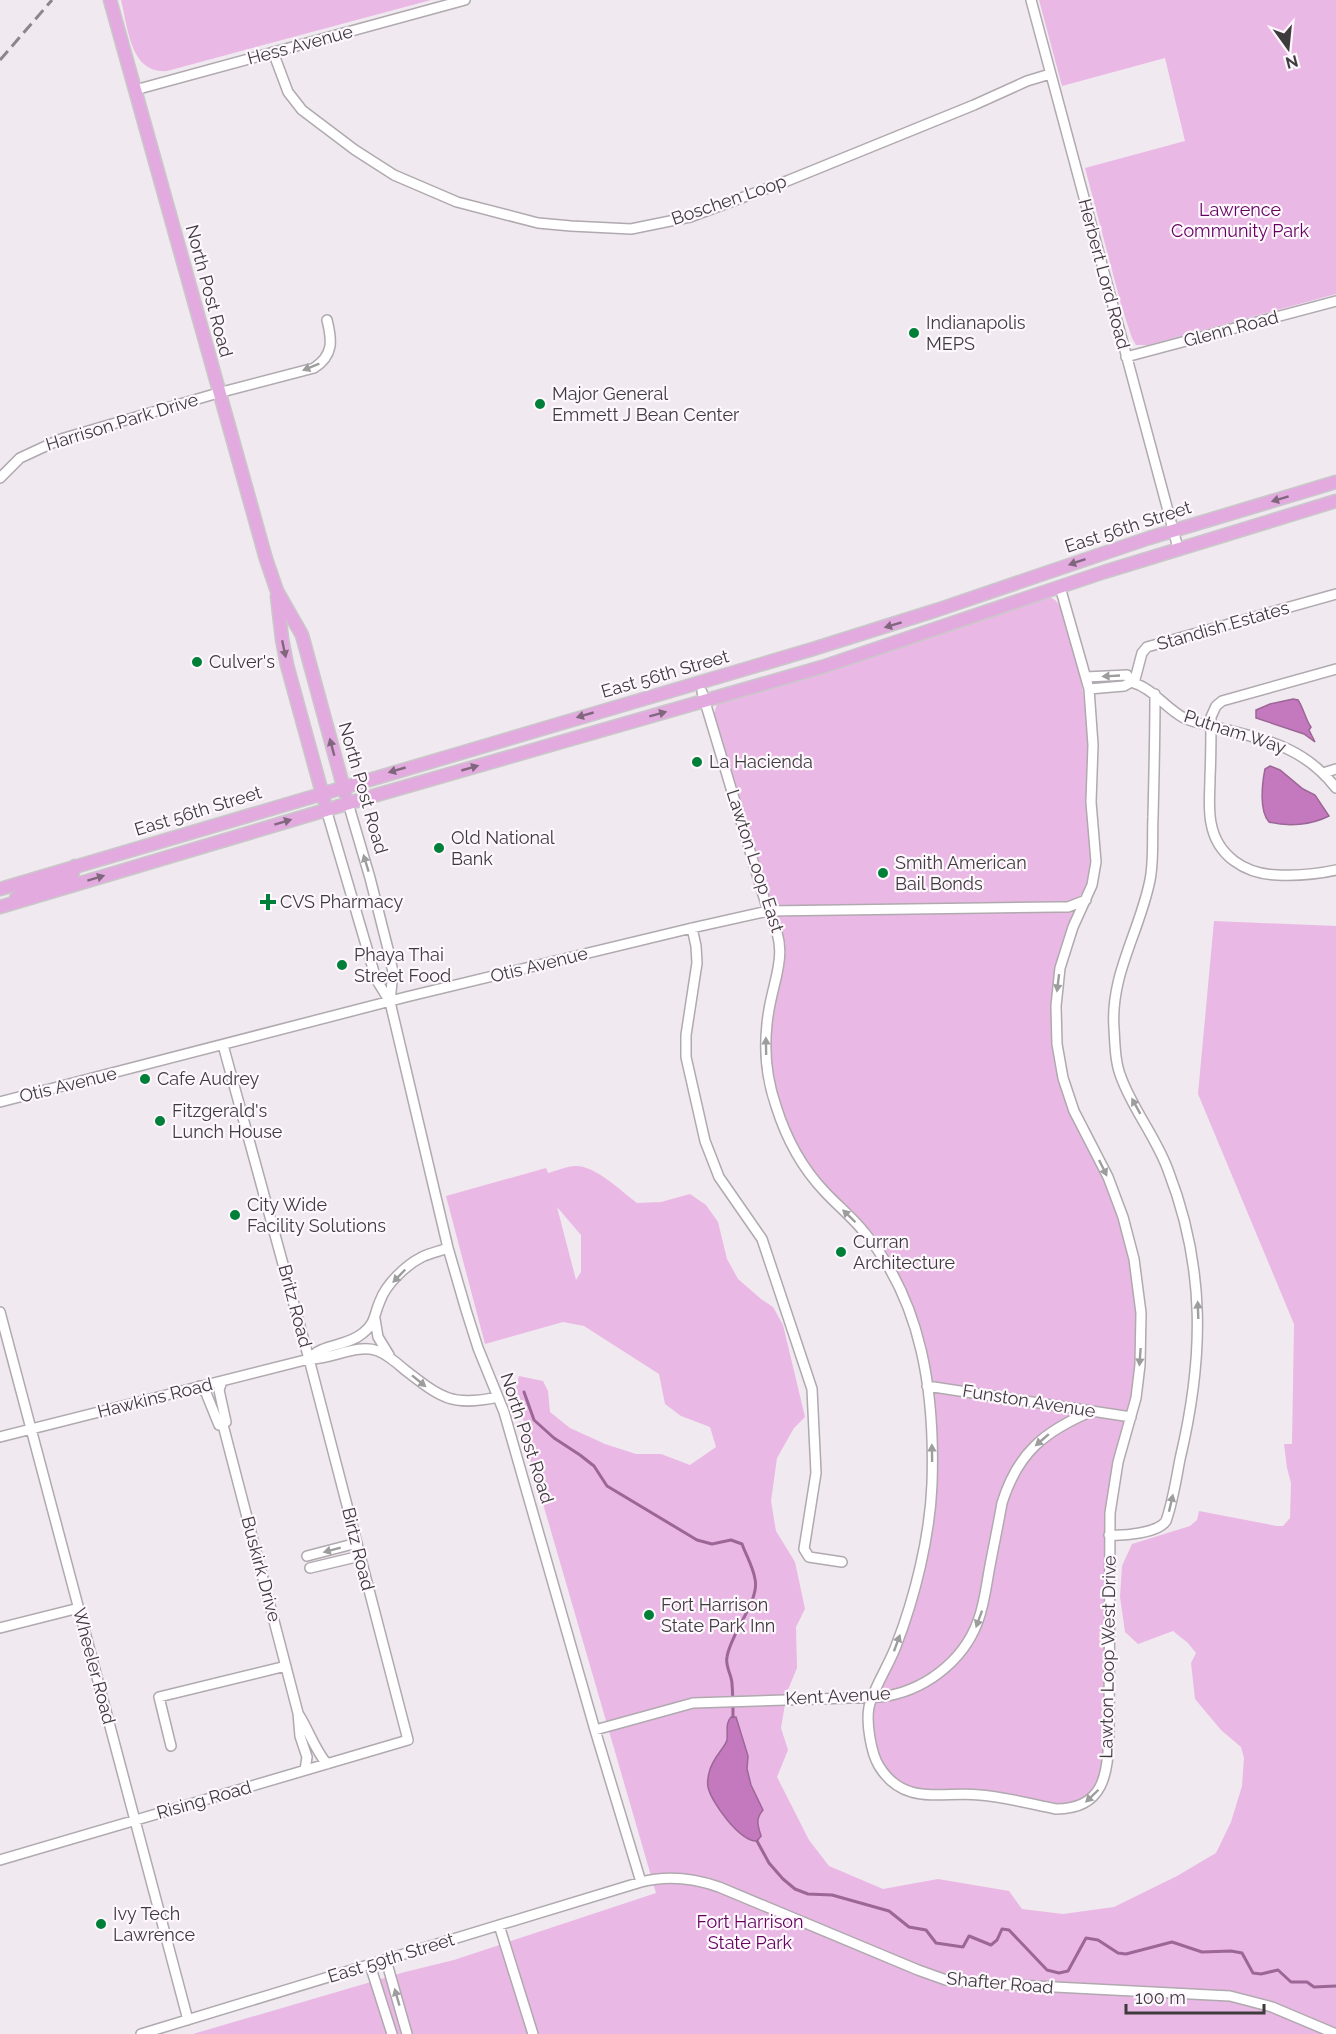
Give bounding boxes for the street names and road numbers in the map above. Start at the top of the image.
street label: Hess Avenue [245,20,355,69]
street label: Boschen Loop [669,170,789,229]
street label: Herbert Lord Road [1074,196,1135,351]
street label: North Post Road [182,222,237,359]
street label: Glenn Road [1181,306,1280,351]
street label: Harrison Park Drive [43,388,201,455]
street label: East 56th Street [1062,496,1194,557]
street label: Standish Estates [1154,597,1292,654]
street label: East 56th Street [599,645,731,702]
street label: Putnam Way [1182,705,1289,758]
street label: North Post Road [335,720,392,856]
street label: East 56th Street [132,781,264,840]
street label: Lawton Loop East [722,787,789,935]
street label: Otis Avenue [488,942,590,987]
street label: Otis Avenue [17,1062,119,1107]
street label: Britz Road [274,1262,317,1350]
street label: North Post Road [496,1370,558,1506]
street label: Hawkins Road [95,1373,215,1422]
street label: Funston Avenue [961,1380,1097,1421]
street label: Birtz Road [338,1505,379,1593]
street label: Buskirk Drive [237,1514,286,1624]
street label: Lawton Loop West Drive [1095,1555,1120,1759]
street label: Wheeler Road [69,1605,120,1726]
street label: Kent Avenue [785,1682,891,1709]
street label: Rising Road [154,1776,254,1823]
street label: East 59th Street [325,1928,457,1987]
street label: Shafter Road [946,1967,1054,1998]

